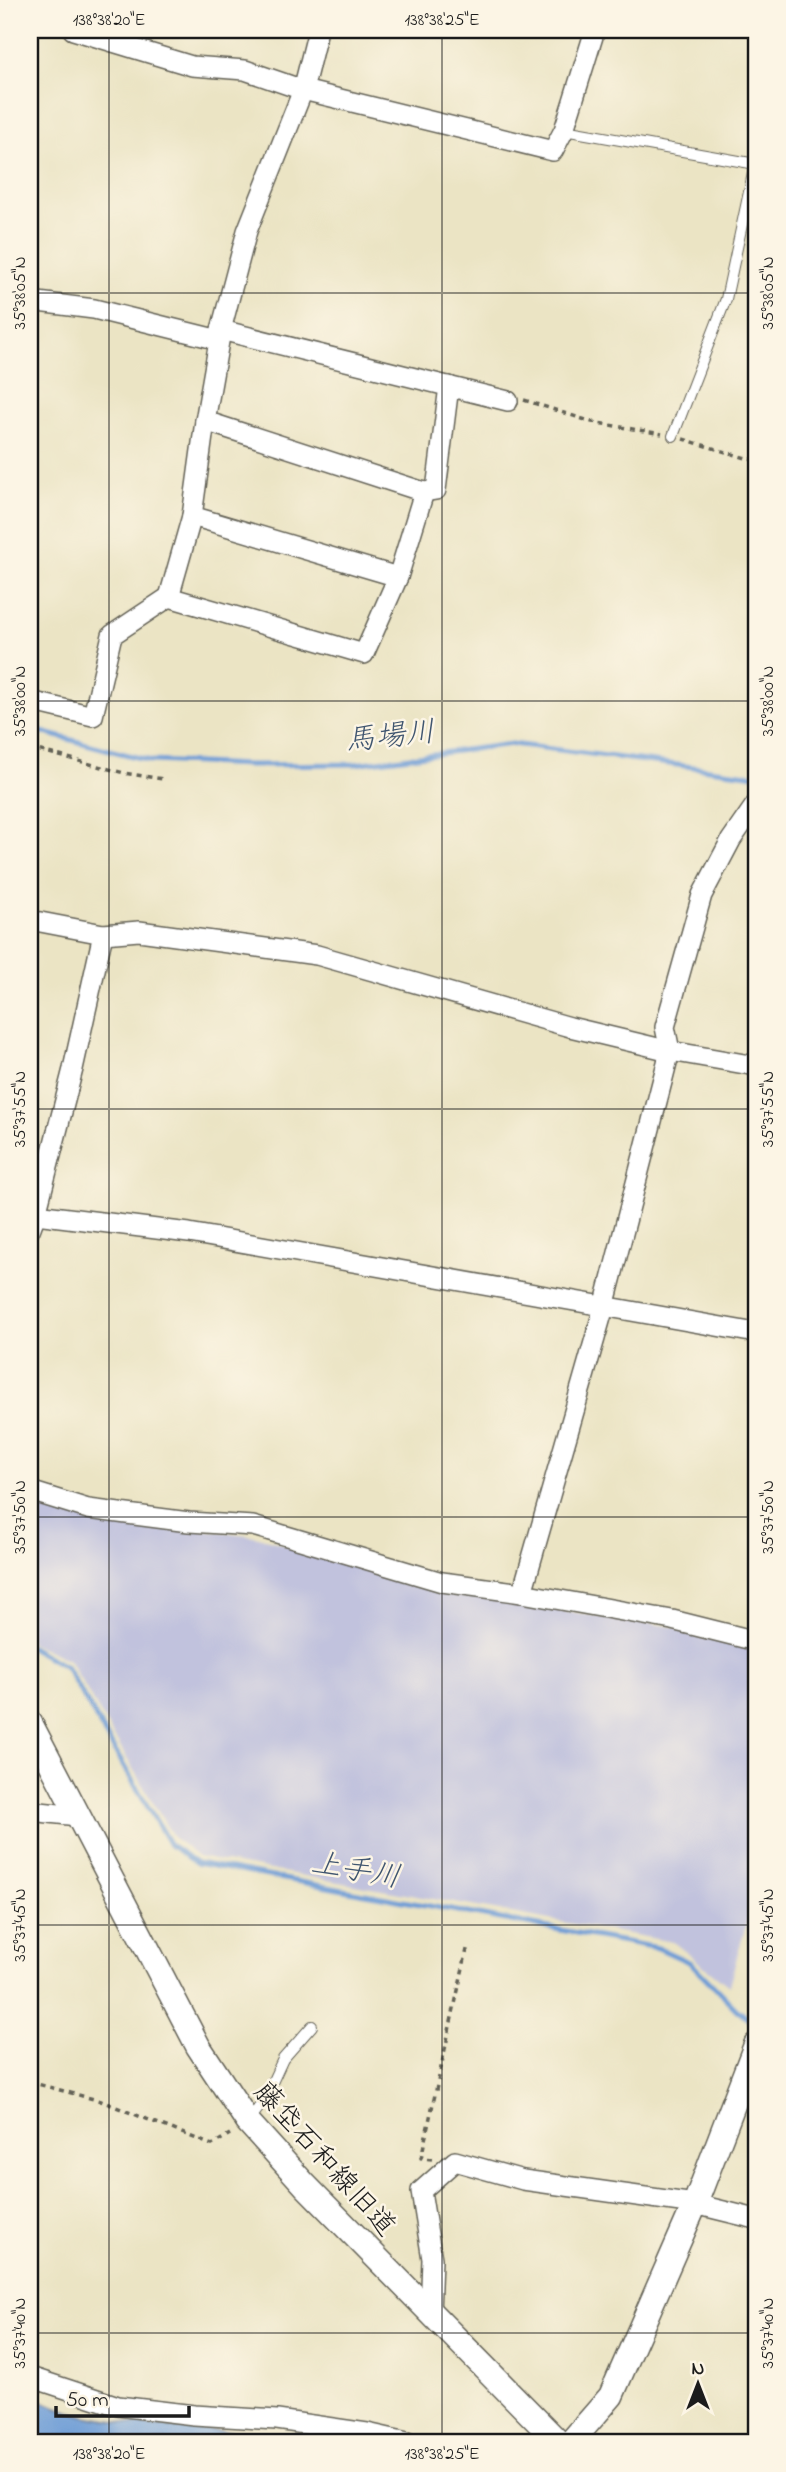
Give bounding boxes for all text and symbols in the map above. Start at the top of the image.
text: 138°38'20"E [73,8,145,34]
text: 138°38'25"E [404,8,480,34]
text: 35°38'05"N [8,256,34,330]
text: 35°38'05"N [756,256,782,330]
text: 35°38'00"N [8,666,34,736]
text: 35°38'00"N [756,666,782,736]
water label: 馬場川 [343,711,437,765]
text: 35°37'55"N [8,1071,34,1147]
text: 35°37'55"N [756,1071,782,1147]
text: 35°37'50"N [8,1480,34,1554]
text: 35°37'50"N [756,1480,782,1554]
water label: 上手川 [307,1842,404,1901]
text: 35°37'45"N [8,1888,34,1962]
text: 35°37'45"N [756,1888,782,1962]
street label: 藤垈石和線旧道 [243,2074,404,2247]
text: 35°37'40"N [8,2298,34,2368]
text: 35°37'40"N [756,2298,782,2368]
north arrow [664,2350,734,2420]
text: N [692,2356,705,2383]
scale bar [56,2374,189,2418]
text: 50 m [66,2386,109,2416]
text: 138°38'20"E [73,2442,145,2468]
text: 138°38'25"E [404,2442,480,2468]

